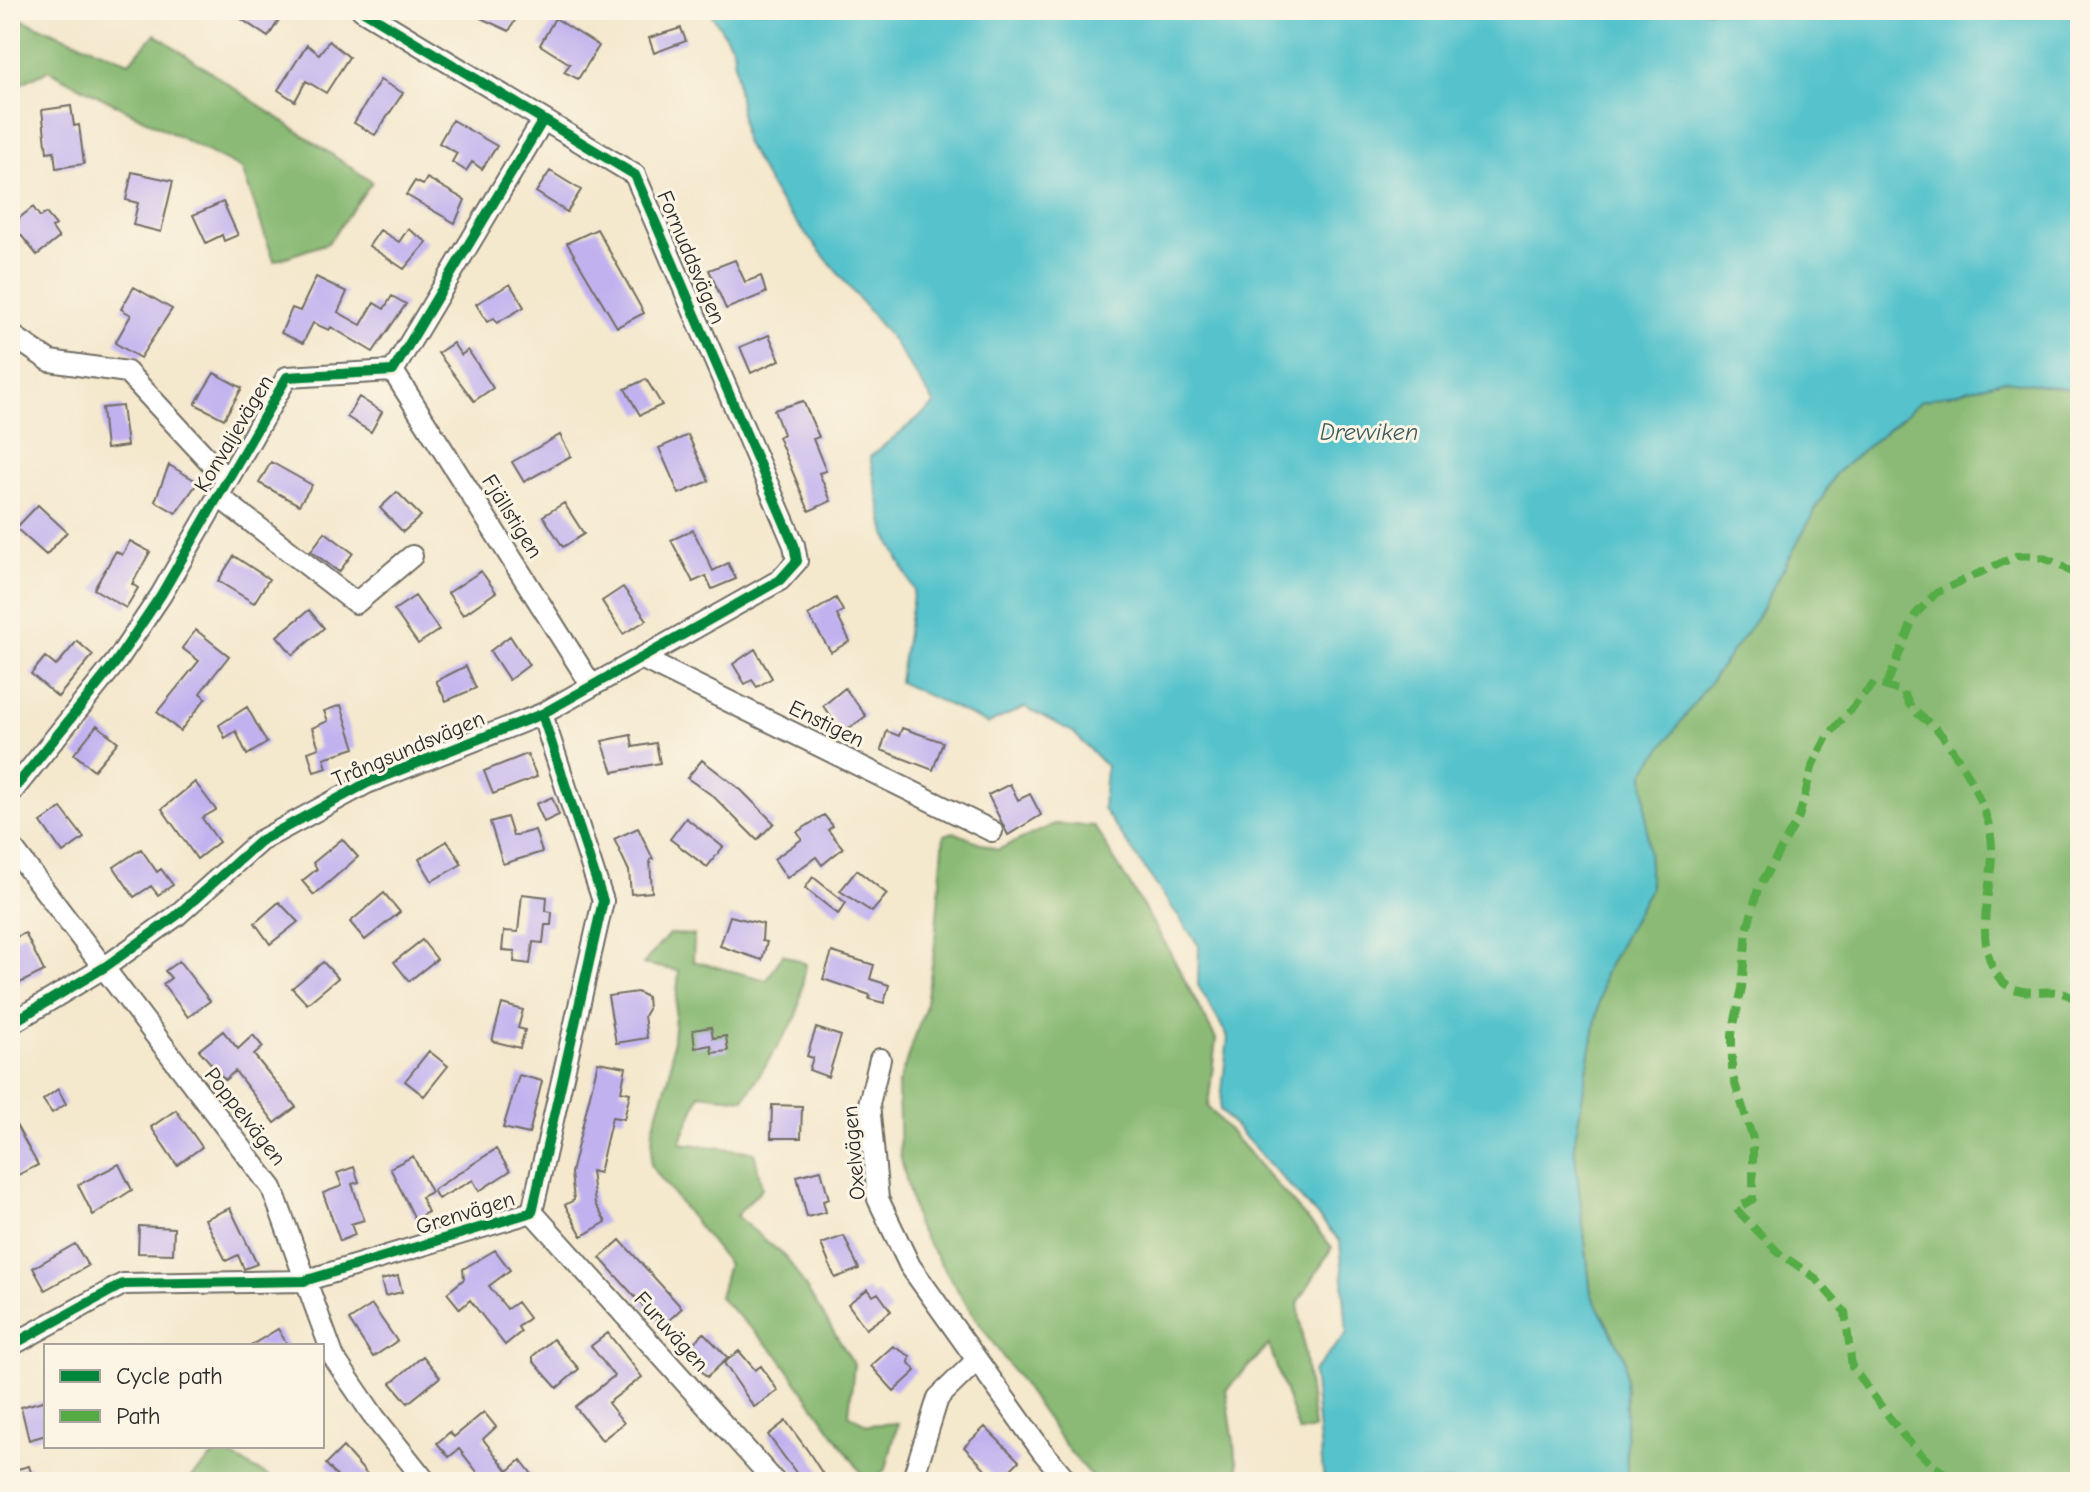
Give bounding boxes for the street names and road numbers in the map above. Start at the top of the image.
street label: Fornuddsvägen [651,187,731,328]
street label: Konvaljevägen [189,370,279,497]
street label: Fjällstigen [476,470,548,563]
street label: Enstigen [785,695,869,753]
street label: Trångsundsvägen [328,705,489,793]
street label: Poppelvägen [199,1062,292,1171]
street label: Oxelvägen [837,1105,871,1201]
street label: Grenvägen [413,1186,518,1240]
street label: Furuvägen [629,1286,714,1377]

